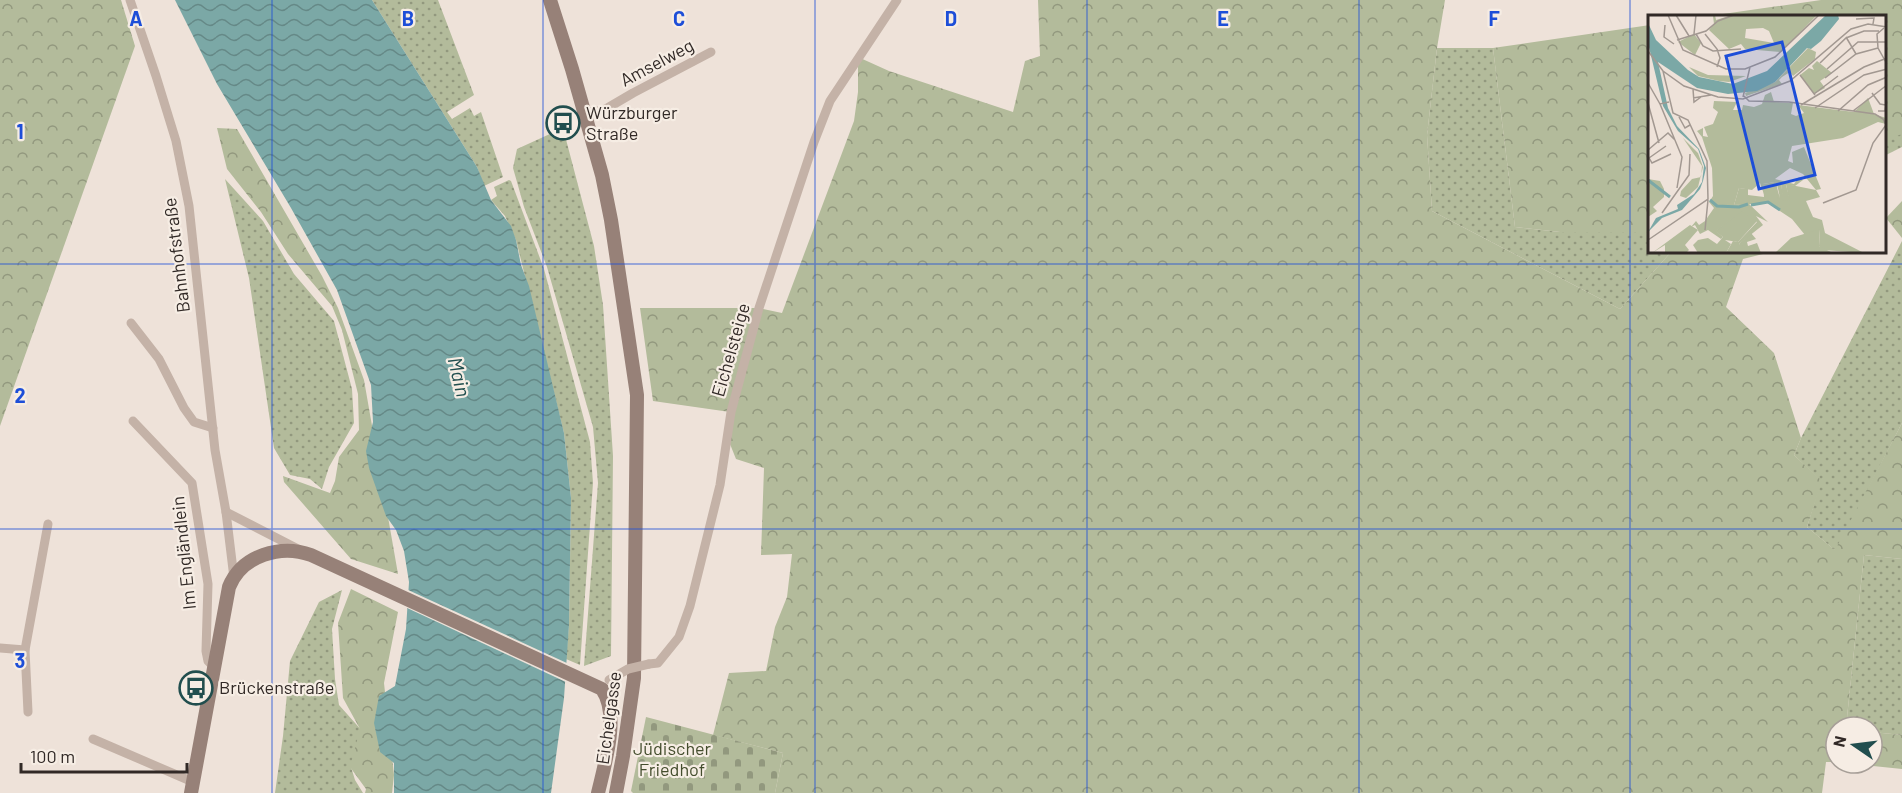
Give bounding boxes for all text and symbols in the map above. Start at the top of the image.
text: A [129,6,143,30]
text: B [402,6,414,30]
text: C [673,6,685,30]
text: D [945,6,957,30]
text: E [1217,6,1229,30]
text: F [1488,6,1500,30]
inset map [1648,15,1887,254]
street label: Amselweg [616,34,697,91]
place label: Würzburger Straße [586,101,678,144]
bus stop icon: Würzburger Straße [545,105,581,141]
text: 1 [16,119,24,143]
street label: Bahnhofstraße [158,196,194,314]
street label: Eichelsteige [706,300,754,399]
water label: Main [444,355,476,399]
text: 2 [14,383,26,407]
street label: Im Engländlein [166,495,200,611]
text: 3 [15,648,25,672]
bus stop icon: Brückenstraße [178,670,214,706]
street label: Eichelgasse [591,670,625,766]
place label: Brückenstraße [219,676,334,698]
north arrow [1824,715,1884,775]
text: N [1828,734,1849,749]
scale bar [21,736,188,774]
park label: Jüdischer Friedhof [633,737,712,780]
text: 100 m [30,745,75,767]

